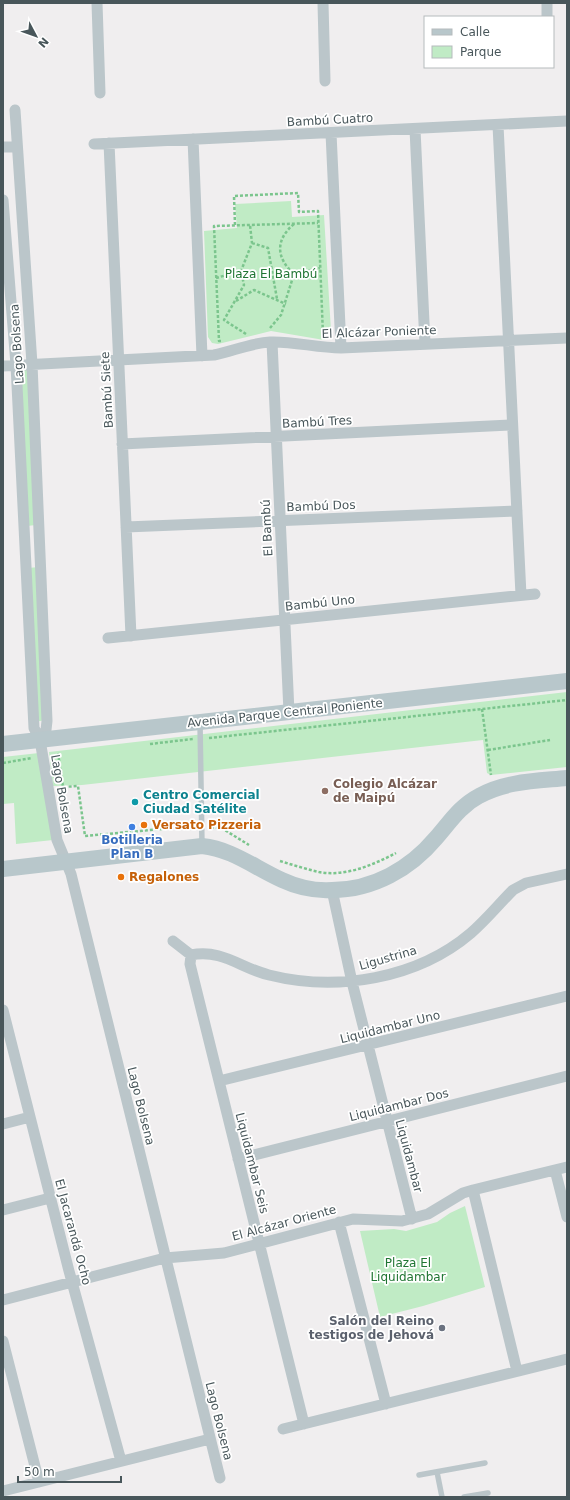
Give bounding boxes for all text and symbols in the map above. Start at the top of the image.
north arrow [16,16,56,56]
legend [424,16,554,68]
text: Calle [460,25,490,39]
text: N [35,34,51,50]
text: Parque [460,45,501,59]
street label: Bambú Cuatro [287,111,373,129]
park label: Plaza El Bambú [225,267,317,281]
street label: Lago Bolsena [7,303,27,385]
street label: El Alcázar Poniente [321,323,437,341]
street label: Bambú Siete [98,351,116,429]
street label: Bambú Tres [282,413,352,431]
street label: Bambú Dos [286,498,356,514]
street label: El Bambú [259,499,275,557]
street label: Bambú Uno [284,592,356,614]
street label: Avenida Parque Central Poniente [187,696,383,730]
street label: Lago Bolsena [48,753,76,835]
place label: Colegio Alcázar de Maipú [333,777,437,805]
marker: Colegio Alcázar de Maipú [320,786,330,796]
place label: Centro Comercial Ciudad Satélite [143,788,260,816]
marker: Centro Comercial Ciudad Satélite [130,797,140,807]
place label: Versato Pizzeria [152,818,261,832]
marker: Versato Pizzeria [139,820,149,830]
marker: Botilleria Plan B [127,822,137,832]
place label: Botilleria Plan B [101,833,163,861]
place label: Regalones [129,870,199,884]
marker: Regalones [116,872,126,882]
street label: Ligustrina [358,943,418,973]
street label: Liquidambar Uno [338,1008,442,1046]
street label: Lago Bolsena [124,1065,158,1147]
street label: Liquidambar Dos [348,1086,450,1124]
street label: Liquidambar Seis [233,1111,271,1215]
street label: Liquidambar [393,1118,426,1194]
street label: El Jacarandá Ocho [52,1177,94,1287]
street label: El Alcázar Oriente [230,1202,338,1244]
park label: Plaza El Liquidambar [370,1256,446,1284]
place label: Salón del Reino testigos de Jehová [309,1314,434,1342]
marker: Salón del Reino testigos de Jehová [437,1323,447,1333]
street label: Lago Bolsena [202,1380,236,1462]
scale bar [18,1458,121,1484]
text: 50 m [24,1465,55,1479]

